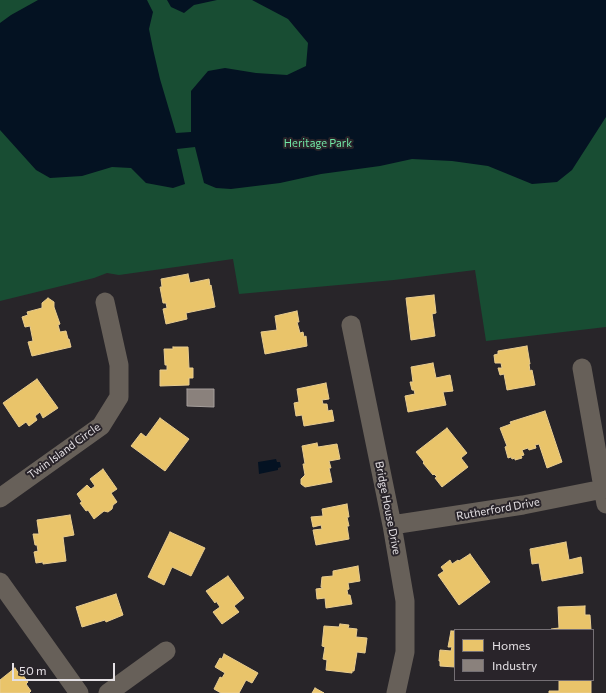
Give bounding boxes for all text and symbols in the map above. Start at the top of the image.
park label: Heritage Park [284,136,352,150]
street label: Twin Island Circle [25,420,103,482]
street label: Bridge House Drive [372,460,404,556]
street label: Rutherford Drive [455,495,541,523]
legend [454,629,594,681]
text: Homes [492,638,530,652]
scale bar [14,655,117,681]
text: Industry [492,658,537,672]
text: 50 m [19,663,47,677]

